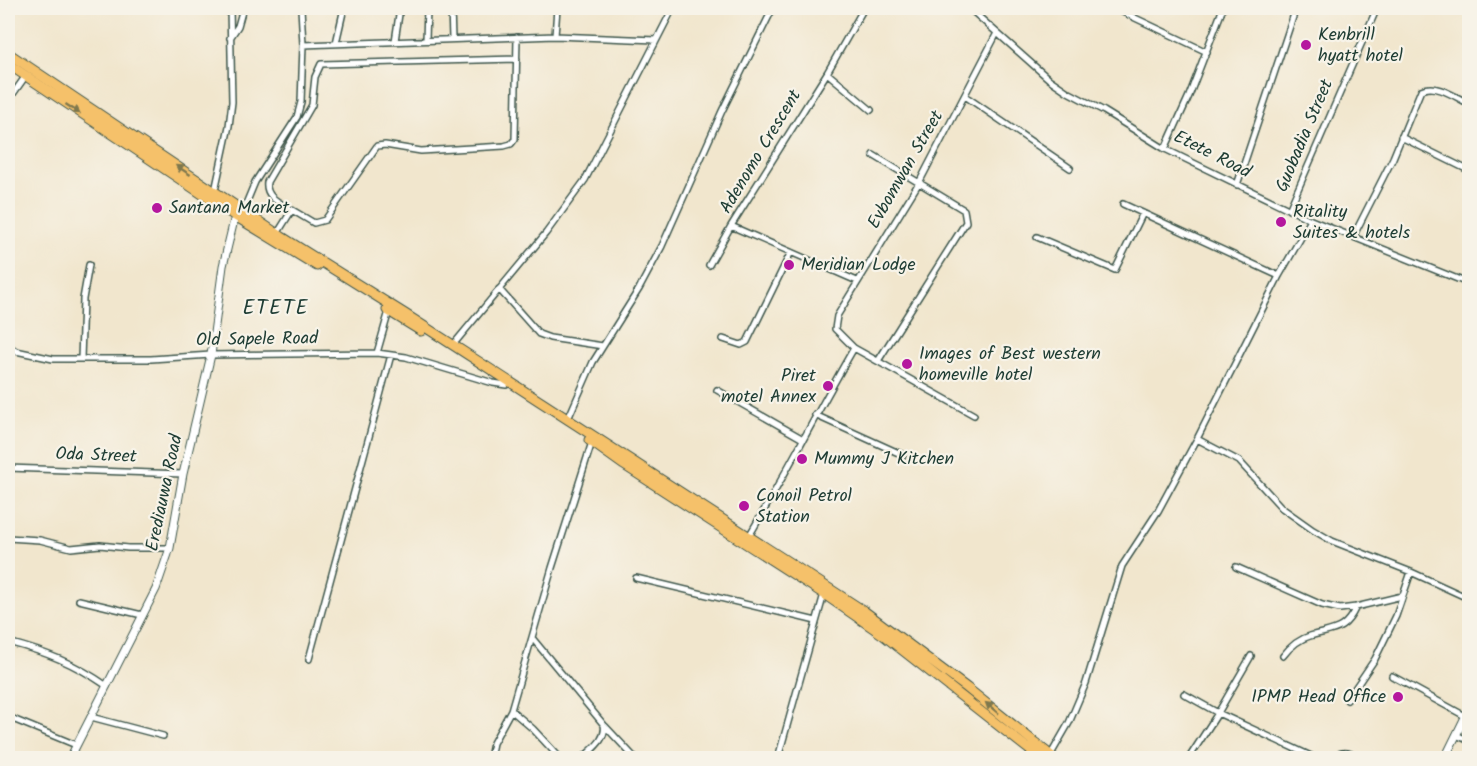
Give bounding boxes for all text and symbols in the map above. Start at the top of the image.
place label: Kenbrill hyatt hotel [1318,21,1404,71]
marker: Kenbrill hyatt hotel [1299,38,1313,52]
street label: Guobadia Street [1268,74,1342,197]
street label: Adenomo Crescent [712,83,810,220]
one-way arrow [65,103,81,115]
street label: Evbomwan Street [860,104,952,235]
street label: Etete Road [1168,123,1257,187]
one-way arrow [175,165,191,176]
place label: Santana Market [169,194,290,223]
place label: Ritality Suites & hotels [1293,198,1411,248]
marker: Santana Market [150,201,164,215]
marker: Ritality Suites & hotels [1274,215,1288,229]
place label: Meridian Lodge [801,251,916,280]
marker: Meridian Lodge [782,258,796,272]
district label: ETETE [243,292,309,325]
street label: Old Sapele Road [196,324,319,356]
place label: Images of Best western homeville hotel [919,340,1101,390]
marker: Images of Best western homeville hotel [900,357,914,371]
place label: Piret motel Annex [721,362,817,412]
marker: Piret motel Annex [821,379,835,393]
street label: Erediauwa Road [138,431,192,554]
street label: Oda Street [55,440,138,472]
place label: Mummy J Kitchen [814,445,954,474]
marker: Mummy J Kitchen [795,452,809,466]
place label: Conoil Petrol Station [756,482,853,532]
marker: Conoil Petrol Station [737,499,751,513]
place label: IPMP Head Office [1251,683,1386,712]
marker: IPMP Head Office [1391,690,1405,704]
one-way arrow [984,702,1000,715]

